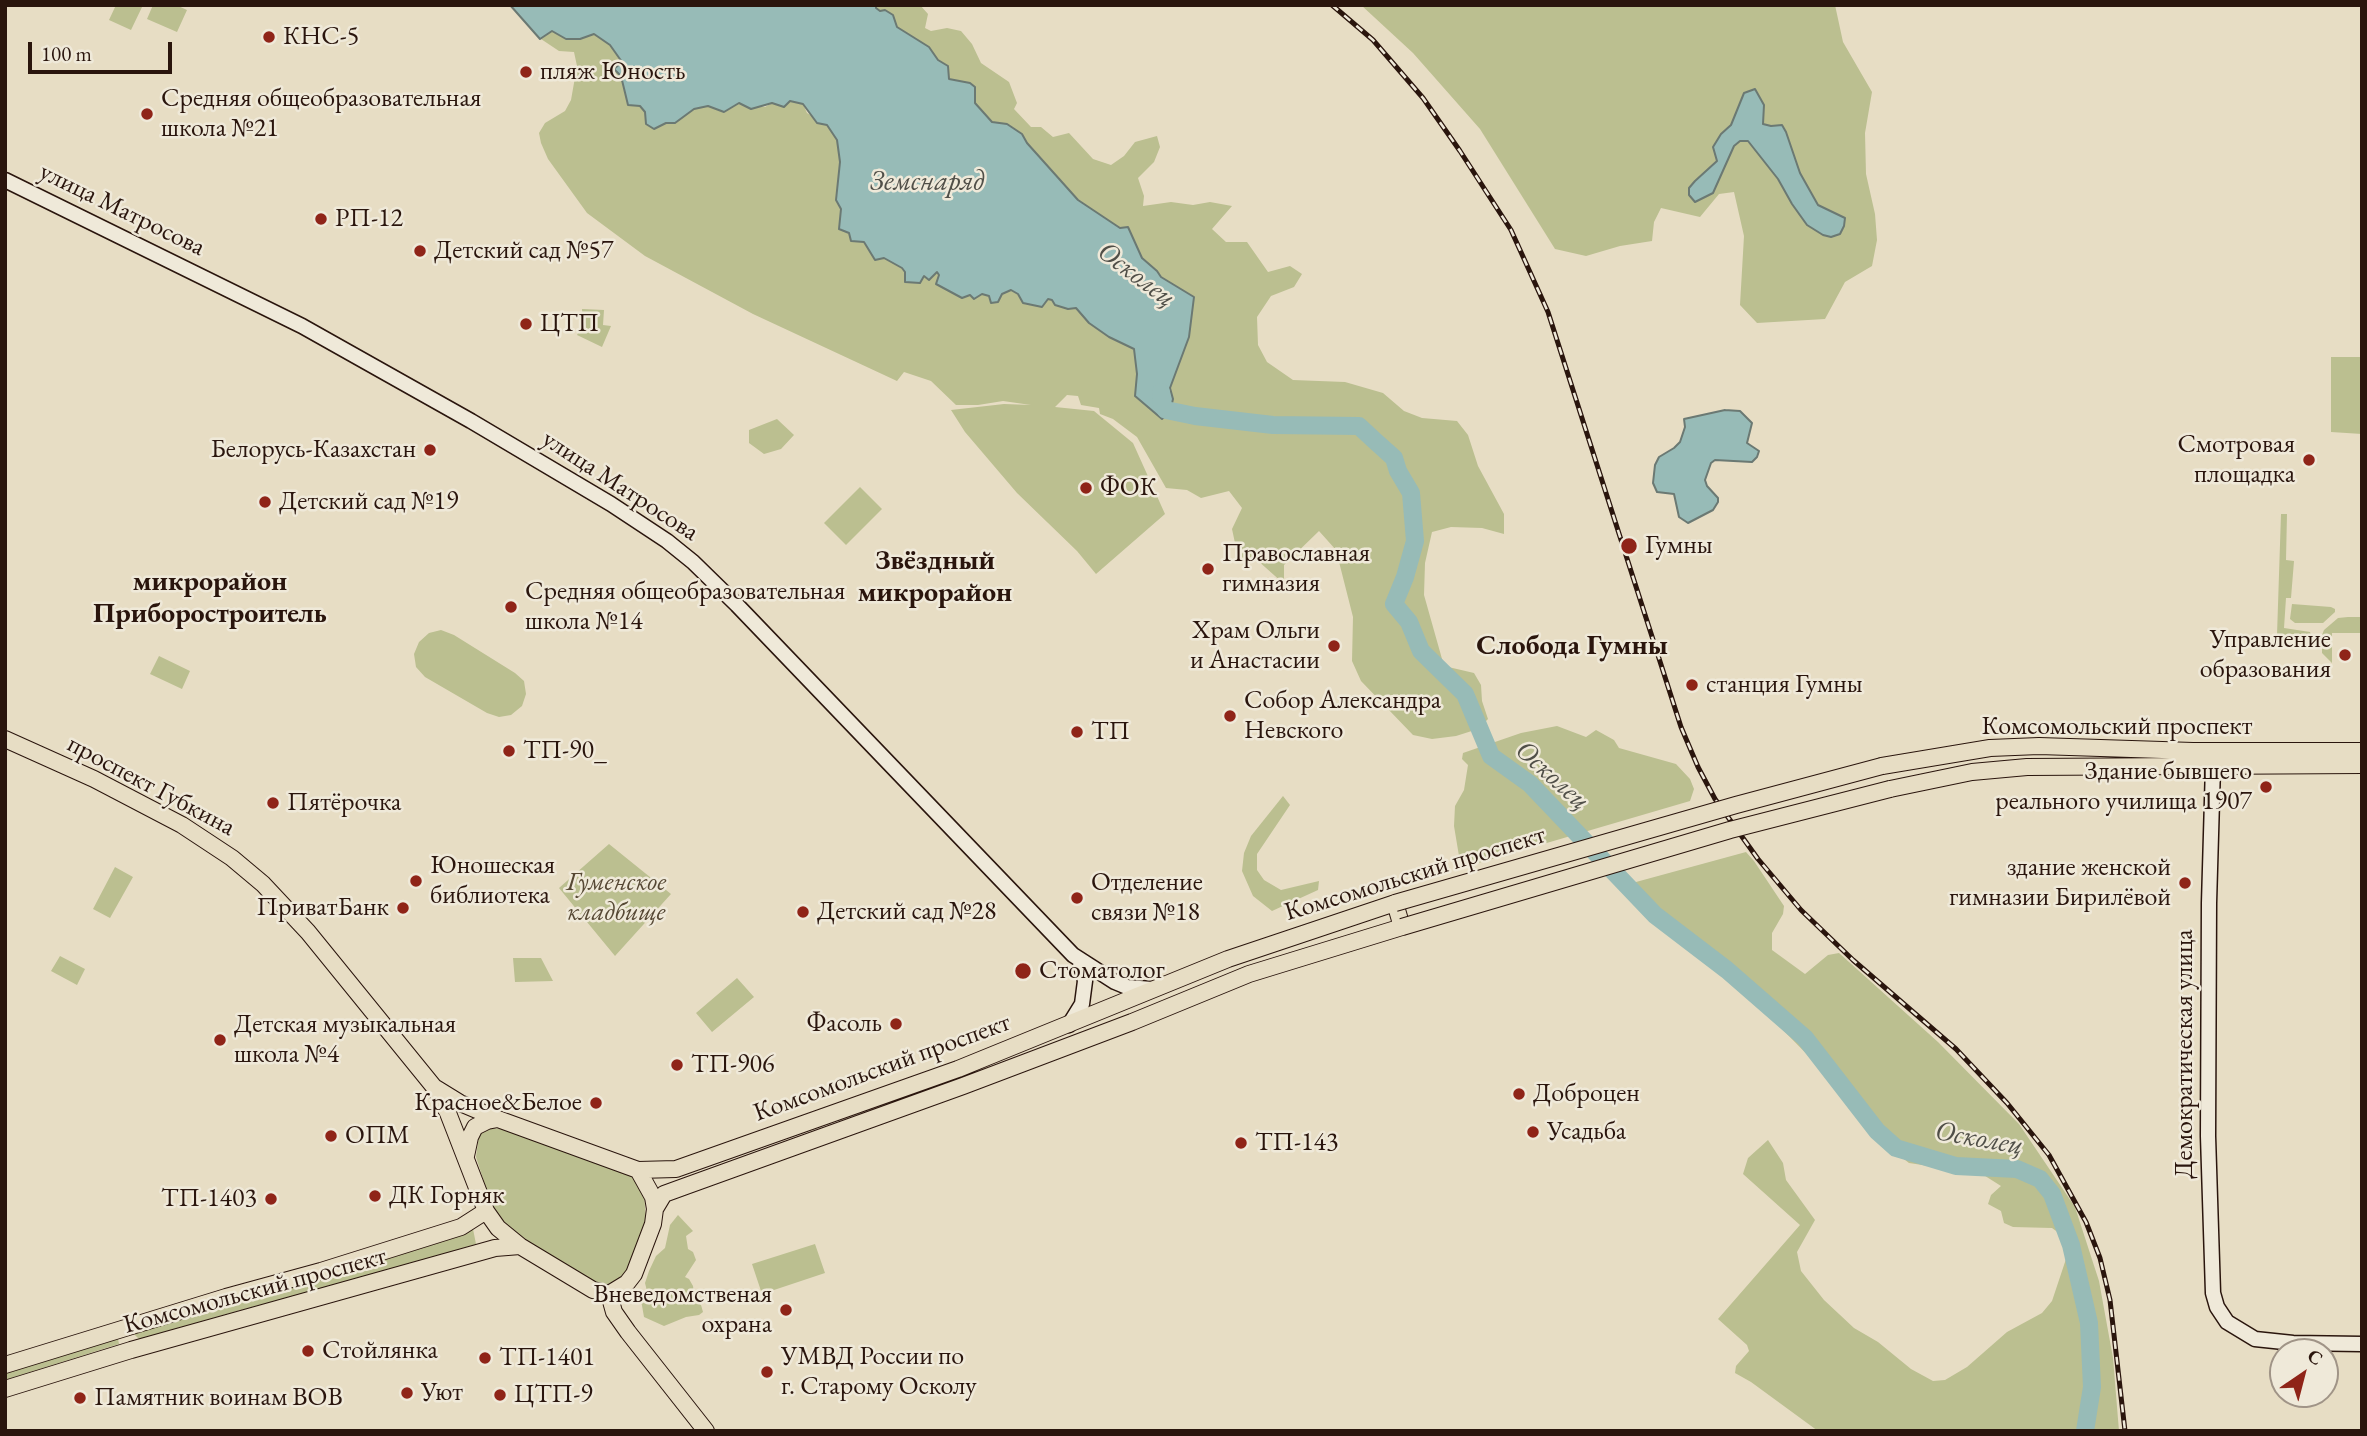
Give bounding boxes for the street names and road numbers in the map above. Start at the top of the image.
street label: улица Матросова [34,156,210,264]
street label: улица Матросова [536,424,704,548]
street label: Комсомольский проспект [1982,711,2252,743]
street label: проспект Губкина [62,729,240,843]
street label: Комсомольский проспект [1281,819,1549,929]
street label: Демократическая улица [2169,929,2201,1179]
street label: Комсомольский проспект [749,1007,1015,1129]
street label: Комсомольский проспект [120,1241,390,1341]

